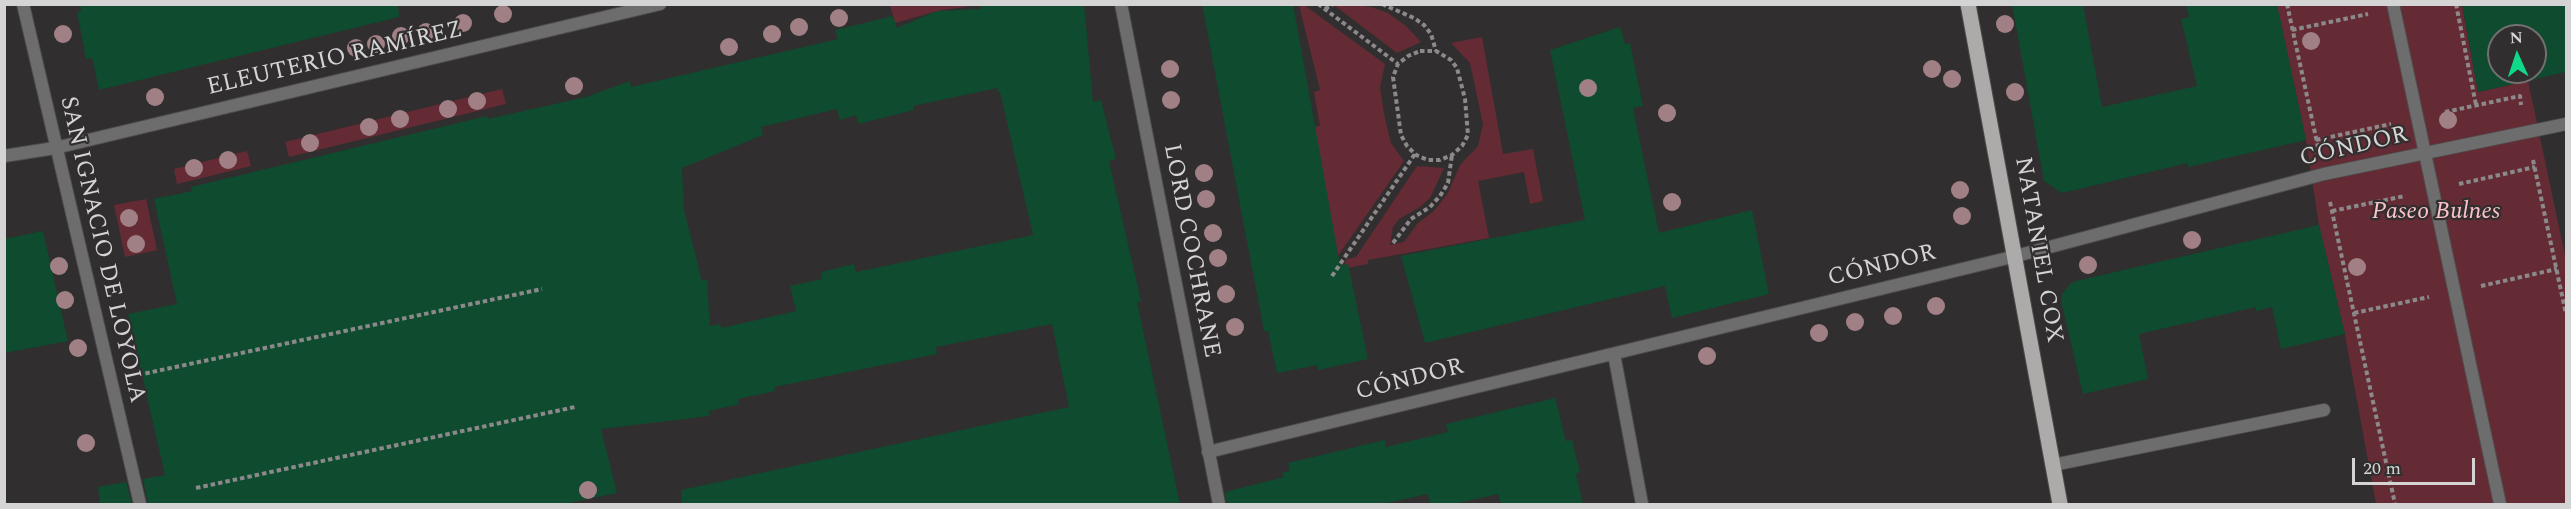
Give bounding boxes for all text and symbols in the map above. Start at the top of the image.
street label: ELEUTERIO RAMÍREZ [204,17,466,103]
north arrow [2487,24,2547,84]
text: N [2509,26,2523,50]
street label: SAN IGNACIO DE LOYOLA [52,94,150,406]
street label: CÓNDOR [2297,122,2411,174]
street label: LORD COCHRANE [1155,142,1225,360]
street label: NATANIEL COX [2006,155,2068,345]
park label: Paseo Bulnes [2372,199,2500,227]
street label: CÓNDOR [1825,240,1939,294]
street label: CÓNDOR [1353,354,1467,408]
scale bar [2355,446,2478,484]
text: 20 m [2363,455,2401,482]

